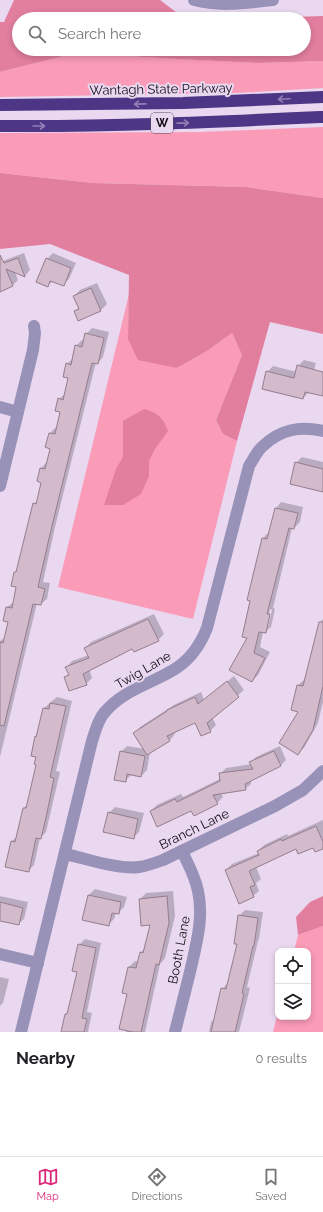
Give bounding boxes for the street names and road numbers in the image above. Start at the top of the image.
street label: Wantagh State Parkway [89,80,233,98]
road number: W [151,113,173,133]
street label: Twig Lane [113,648,174,692]
street label: Branch Lane [157,805,232,852]
street label: Booth Lane [165,914,193,985]

